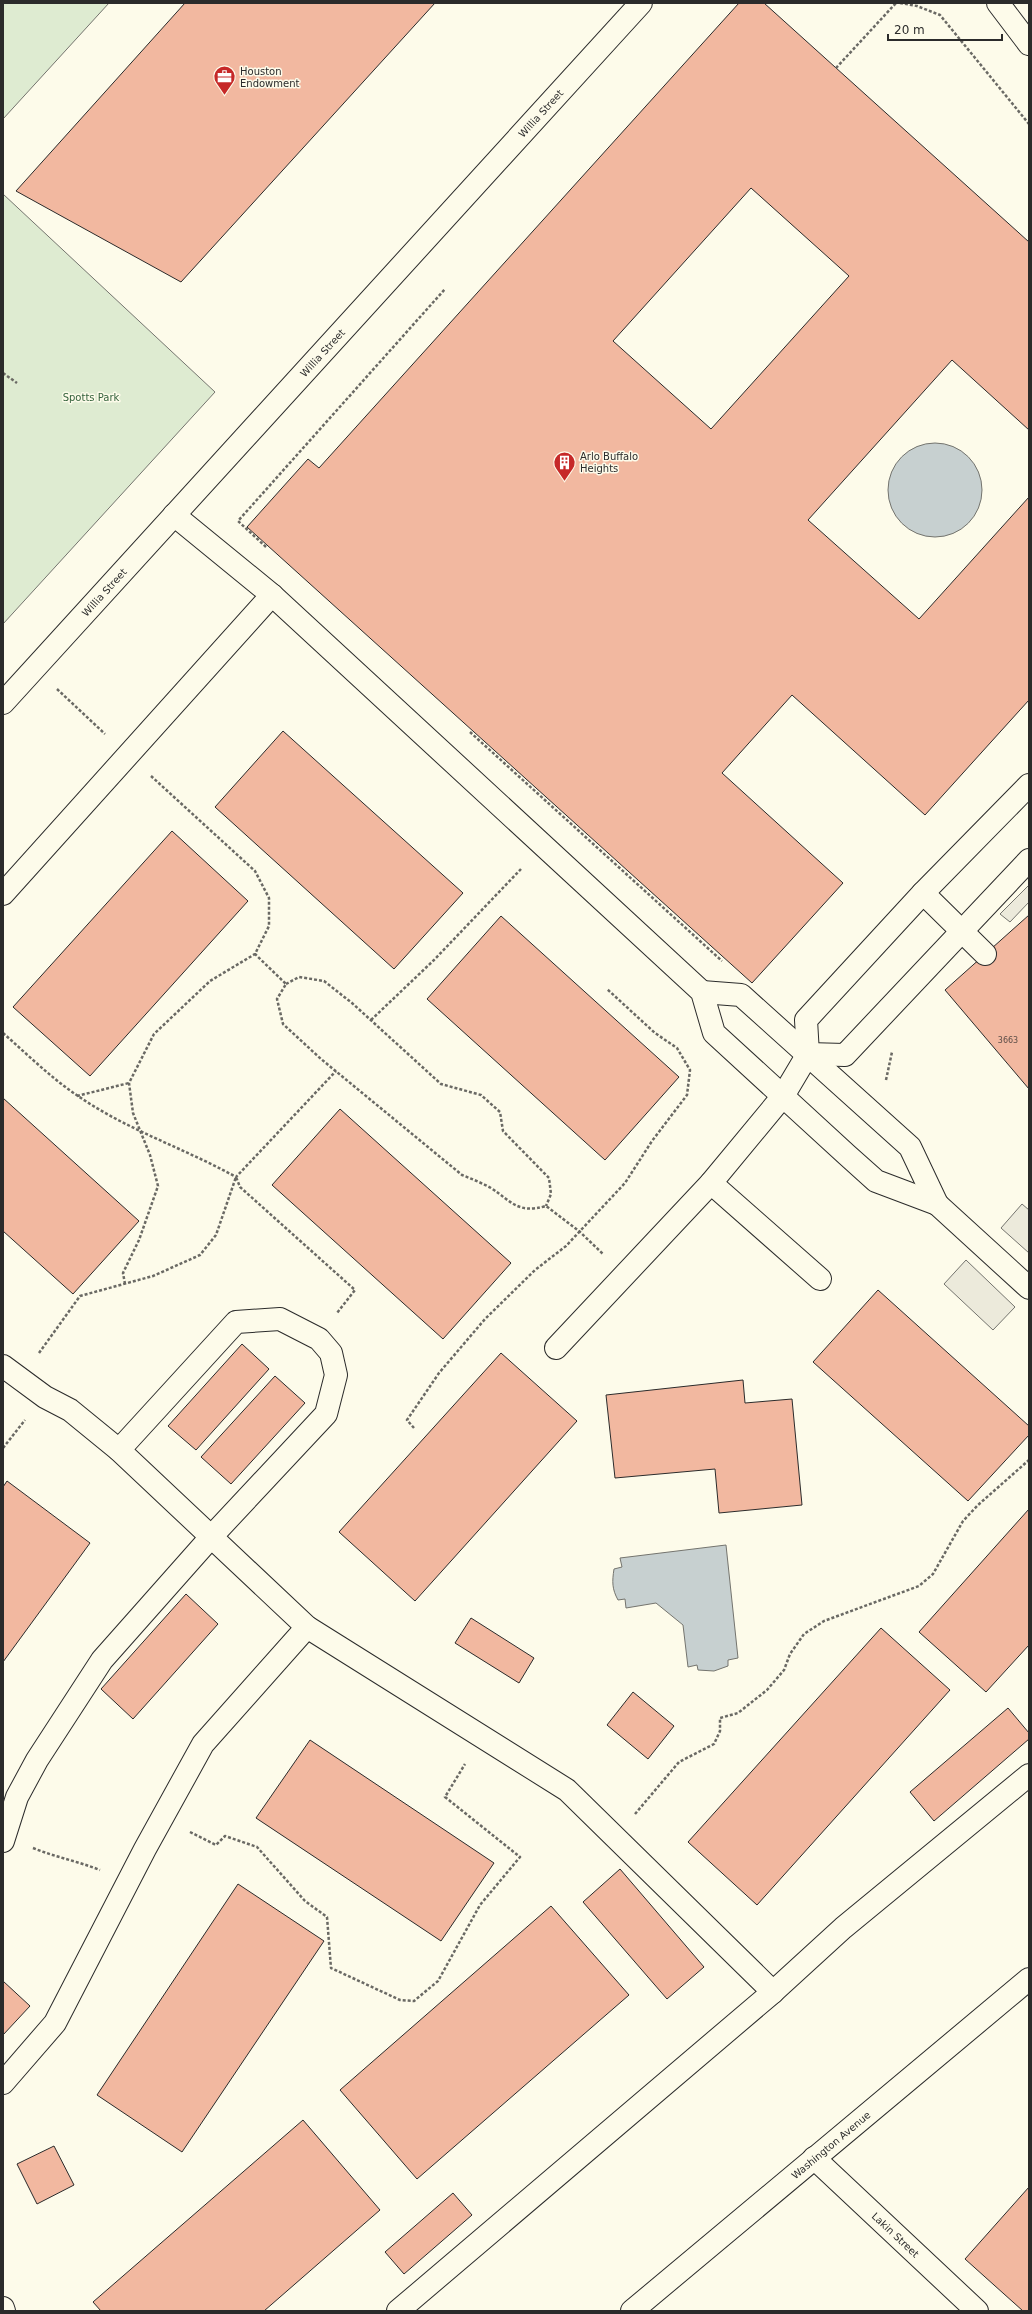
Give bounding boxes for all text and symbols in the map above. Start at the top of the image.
scale bar [888,16,1002,42]
text: 20 m [894,23,925,37]
office icon: Houston Endowment [212,64,238,97]
place label: Houston Endowment [240,66,300,89]
street label: Willia Street [516,87,565,140]
street label: Willia Street [298,327,347,379]
park label: Spotts Park [63,392,120,403]
building icon: Arlo Buffalo Heights [551,449,577,482]
place label: Arlo Buffalo Heights [580,451,638,474]
street label: Willia Street [80,566,129,619]
house number: 3663 [998,1036,1018,1045]
street label: Washington Avenue [789,2109,873,2181]
street label: Lakin Street [870,2210,921,2260]

